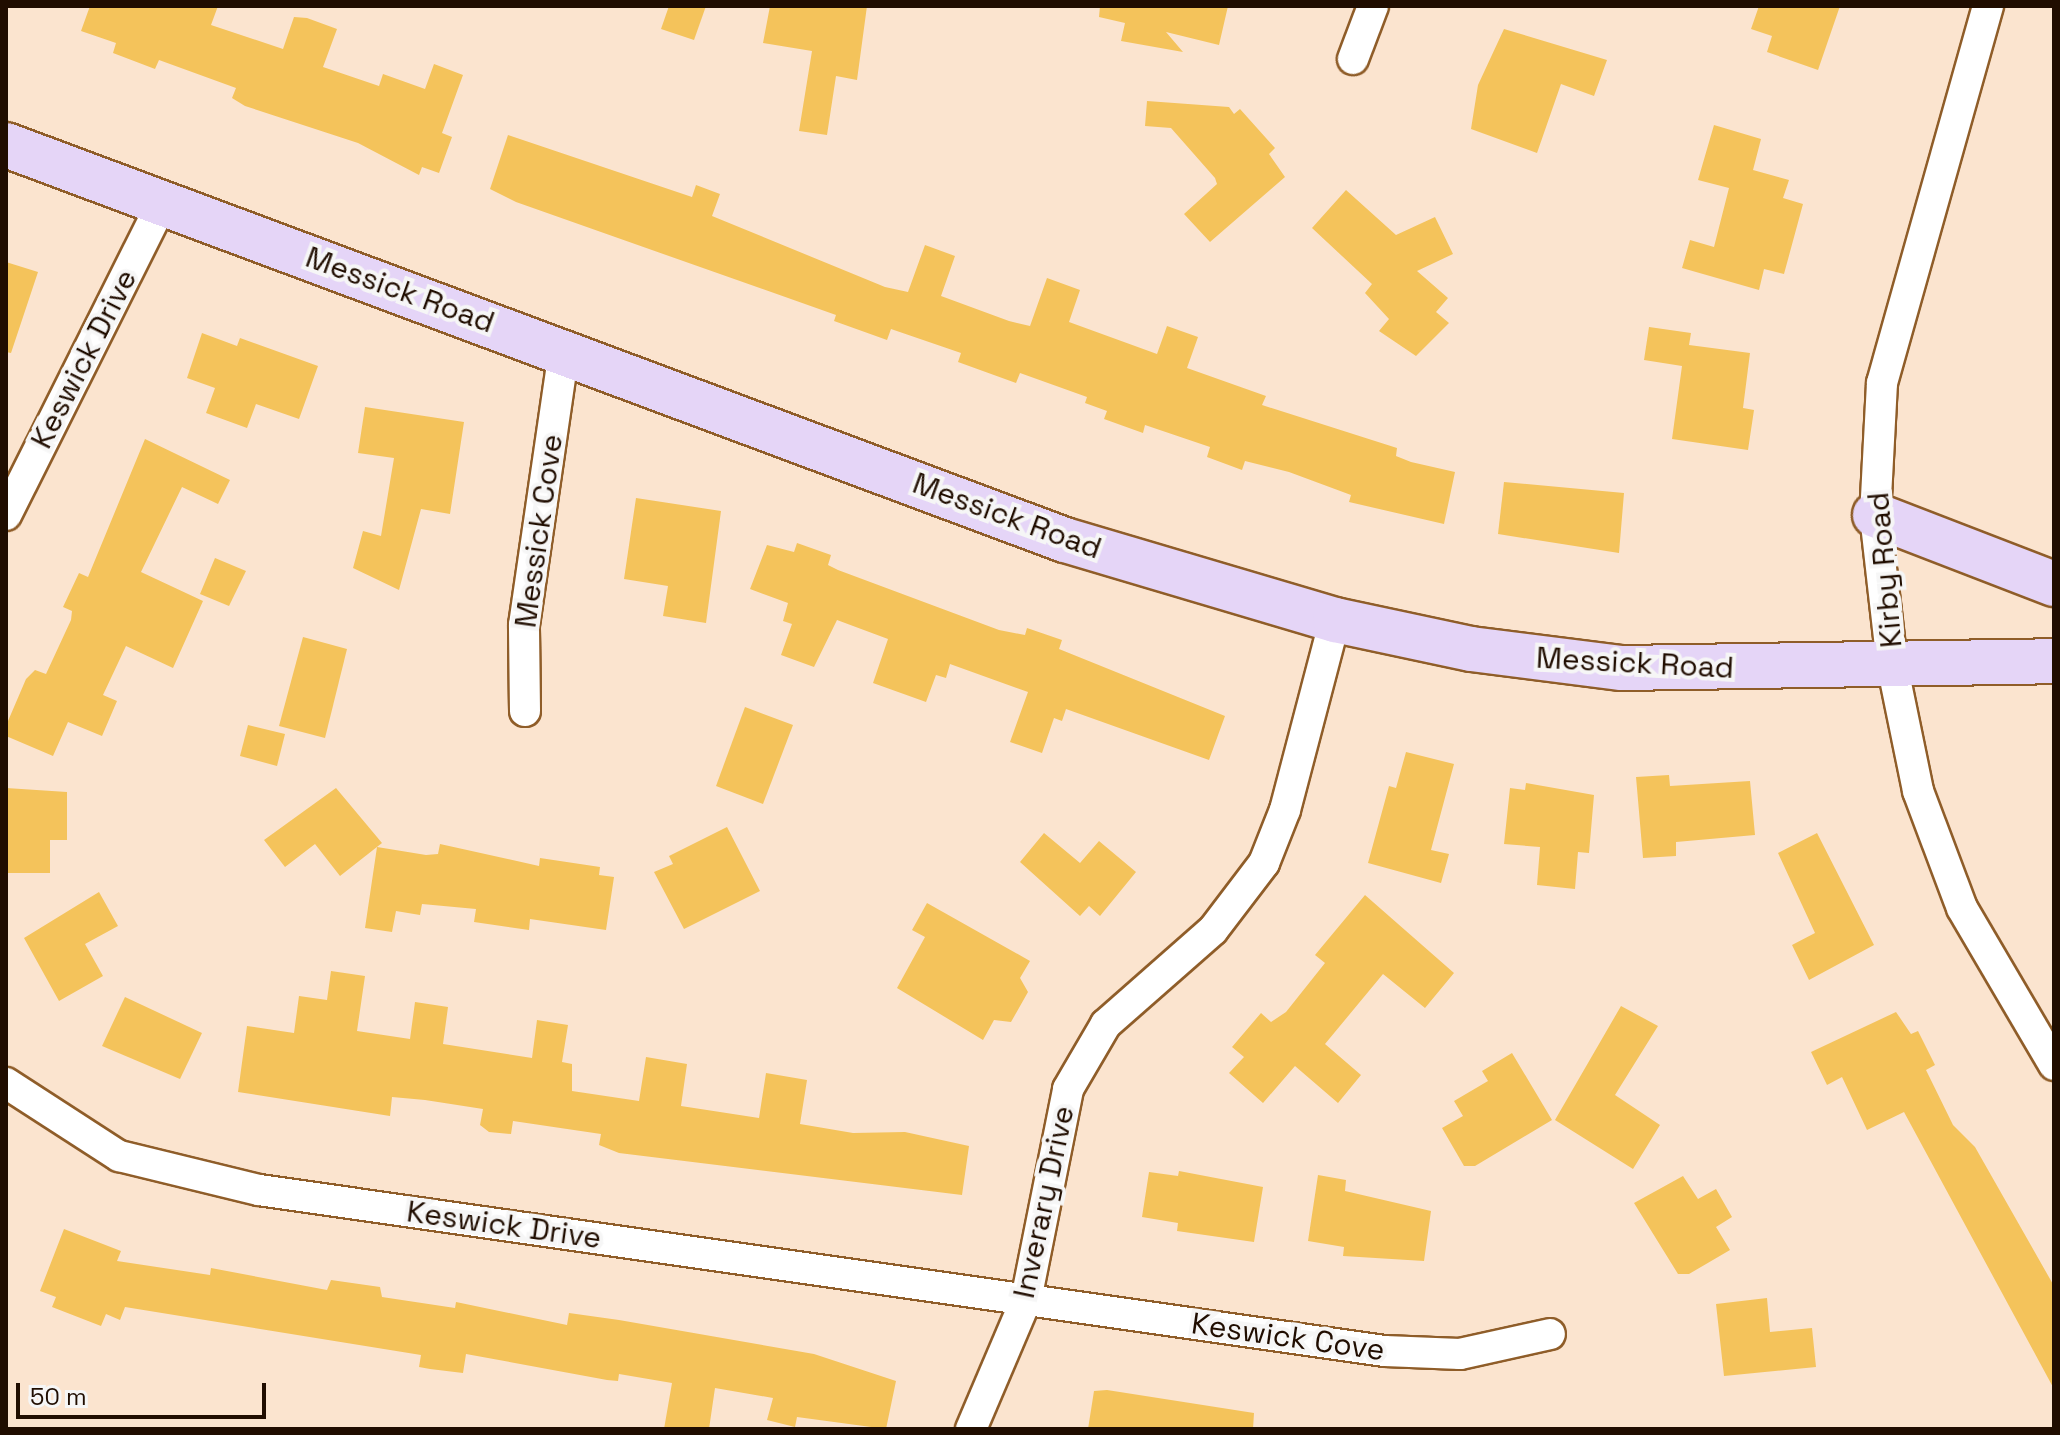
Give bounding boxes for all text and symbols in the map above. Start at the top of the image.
street label: Messick Road [301,239,499,341]
street label: Keswick Drive [23,263,145,455]
street label: Messick Cove [508,432,570,630]
street label: Messick Road [908,465,1106,567]
street label: Kirby Road [1860,491,1910,649]
street label: Messick Road [1535,640,1735,686]
street label: Inverary Drive [1006,1102,1082,1302]
street label: Keswick Drive [404,1194,604,1256]
street label: Keswick Cove [1189,1306,1387,1368]
scale bar [20,1367,270,1417]
text: 50 m [30,1381,87,1412]

